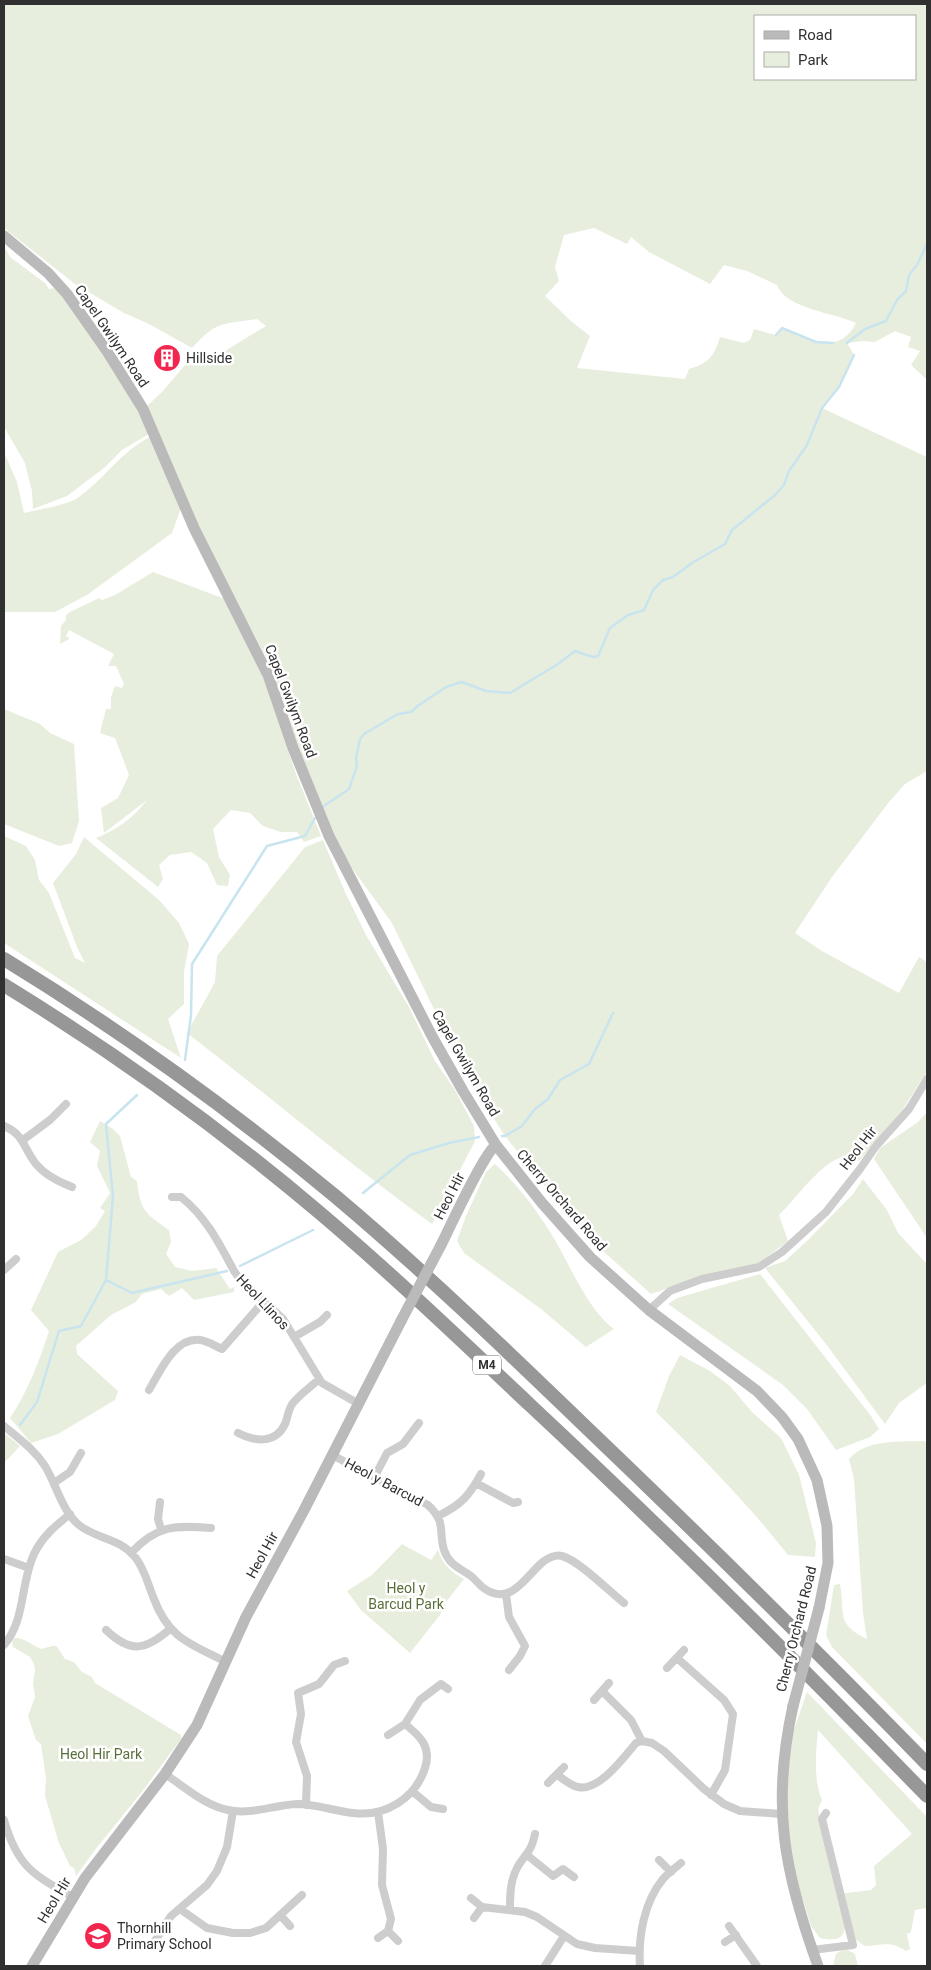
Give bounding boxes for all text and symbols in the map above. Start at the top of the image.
legend [754,15,916,80]
text: Road [798,26,832,44]
text: Park [798,51,829,69]
street label: Capel Gwilym Road [72,282,152,390]
building icon: Hillside [152,343,182,373]
place label: Hillside [186,350,232,366]
street label: Capel Gwilym Road [262,642,320,760]
street label: Capel Gwilym Road [429,1007,503,1119]
street label: Heol Hir [836,1123,880,1173]
street label: Cherry Orchard Road [514,1146,610,1254]
street label: Heol Hir [430,1170,468,1222]
street label: Heol Llinos [233,1271,293,1333]
road number: M4 [473,1356,501,1374]
street label: Heol y Barcud [342,1455,426,1509]
street label: Heol Hir [243,1529,281,1581]
street label: Cherry Orchard Road [773,1564,819,1694]
park label: Heol y Barcud Park [368,1580,445,1612]
park label: Heol Hir Park [60,1746,143,1762]
street label: Heol Hir [34,1874,74,1926]
place label: Thornhill Primary School [117,1920,212,1952]
school or university icon: Thornhill Primary School [83,1921,113,1951]

